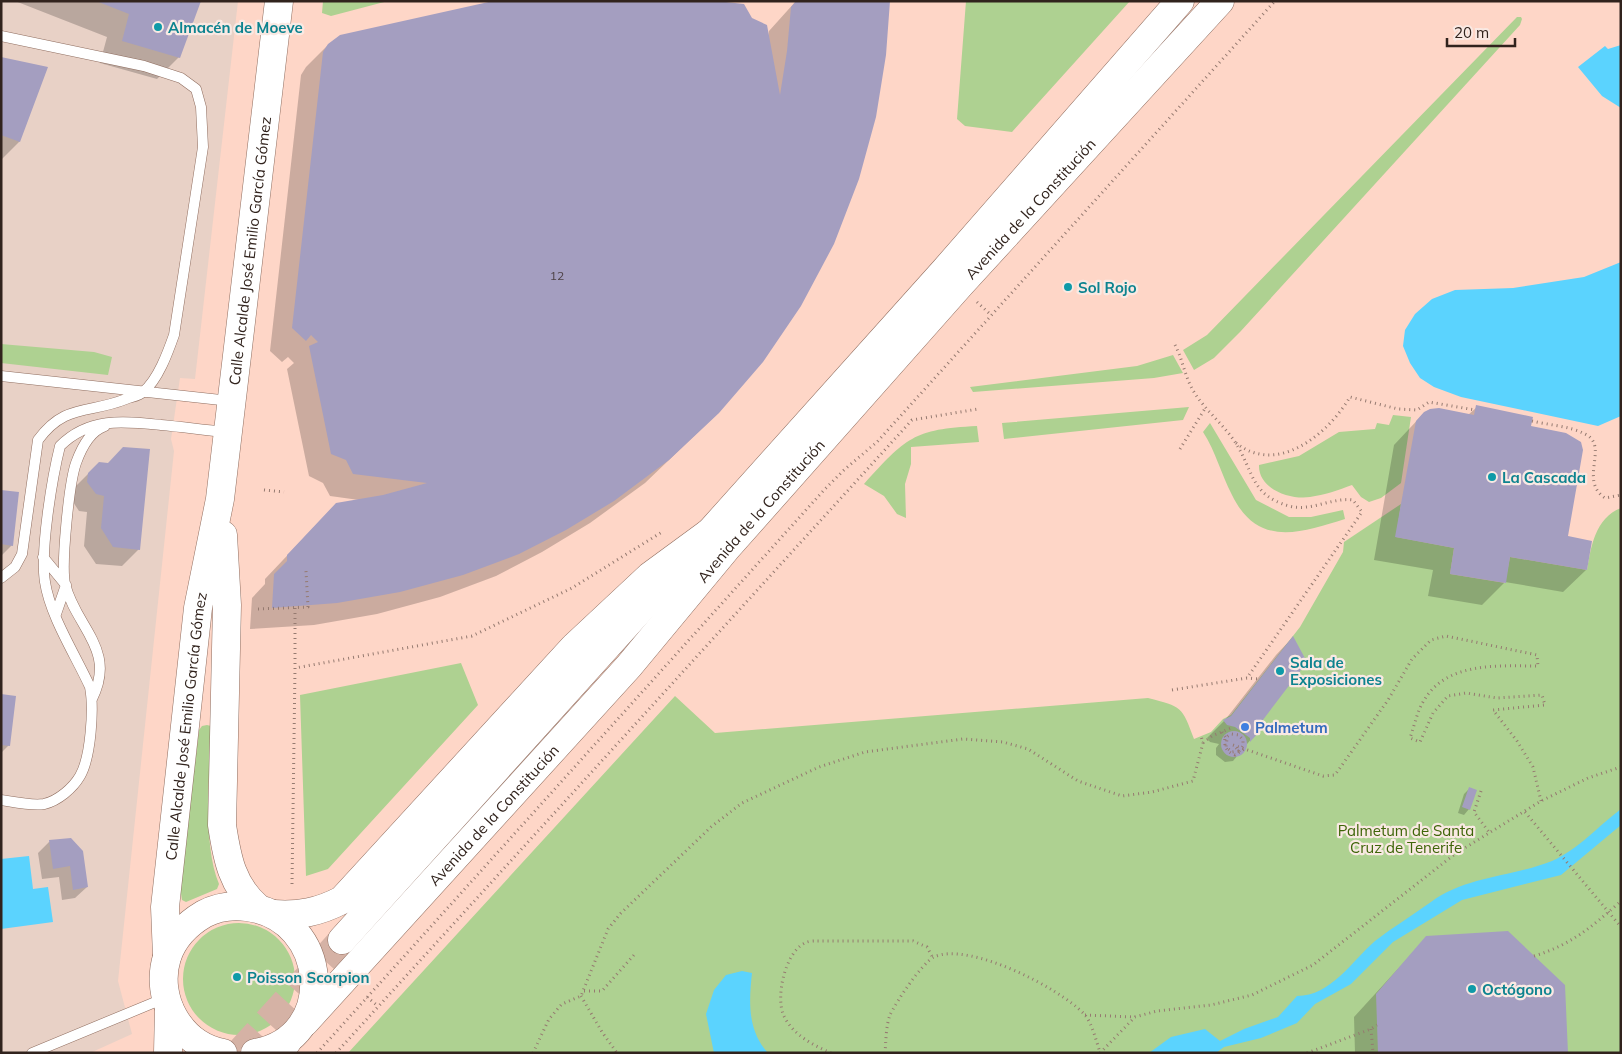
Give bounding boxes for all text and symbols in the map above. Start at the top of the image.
scale bar [1447,15,1514,47]
place label: Almacén de Moeve [168,18,303,37]
marker: Almacén de Moeve [152,21,164,33]
text: 20 m [1454,23,1489,42]
street label: Calle Alcalde José Emilio García Gómez [224,115,275,386]
street label: Avenida de la Constitución [961,134,1099,283]
house number: 12 [550,268,564,283]
place label: Sol Rojo [1078,278,1137,297]
marker: Sol Rojo [1062,281,1074,293]
street label: Avenida de la Constitución [693,435,828,586]
place label: La Cascada [1502,468,1586,487]
marker: La Cascada [1486,471,1498,483]
street label: Calle Alcalde José Emilio García Gómez [161,590,211,861]
place label: Sala de Exposiciones [1290,653,1382,689]
marker: Sala de Exposiciones [1274,665,1286,677]
place label: Palmetum [1255,718,1328,737]
marker: Palmetum [1239,721,1251,733]
street label: Avenida de la Constitución [424,740,563,889]
park label: Palmetum de Santa Cruz de Tenerife [1338,821,1474,857]
place label: Poisson Scorpion [247,968,369,987]
marker: Poisson Scorpion [231,971,243,983]
place label: Octógono [1482,980,1552,999]
marker: Octógono [1466,983,1478,995]

